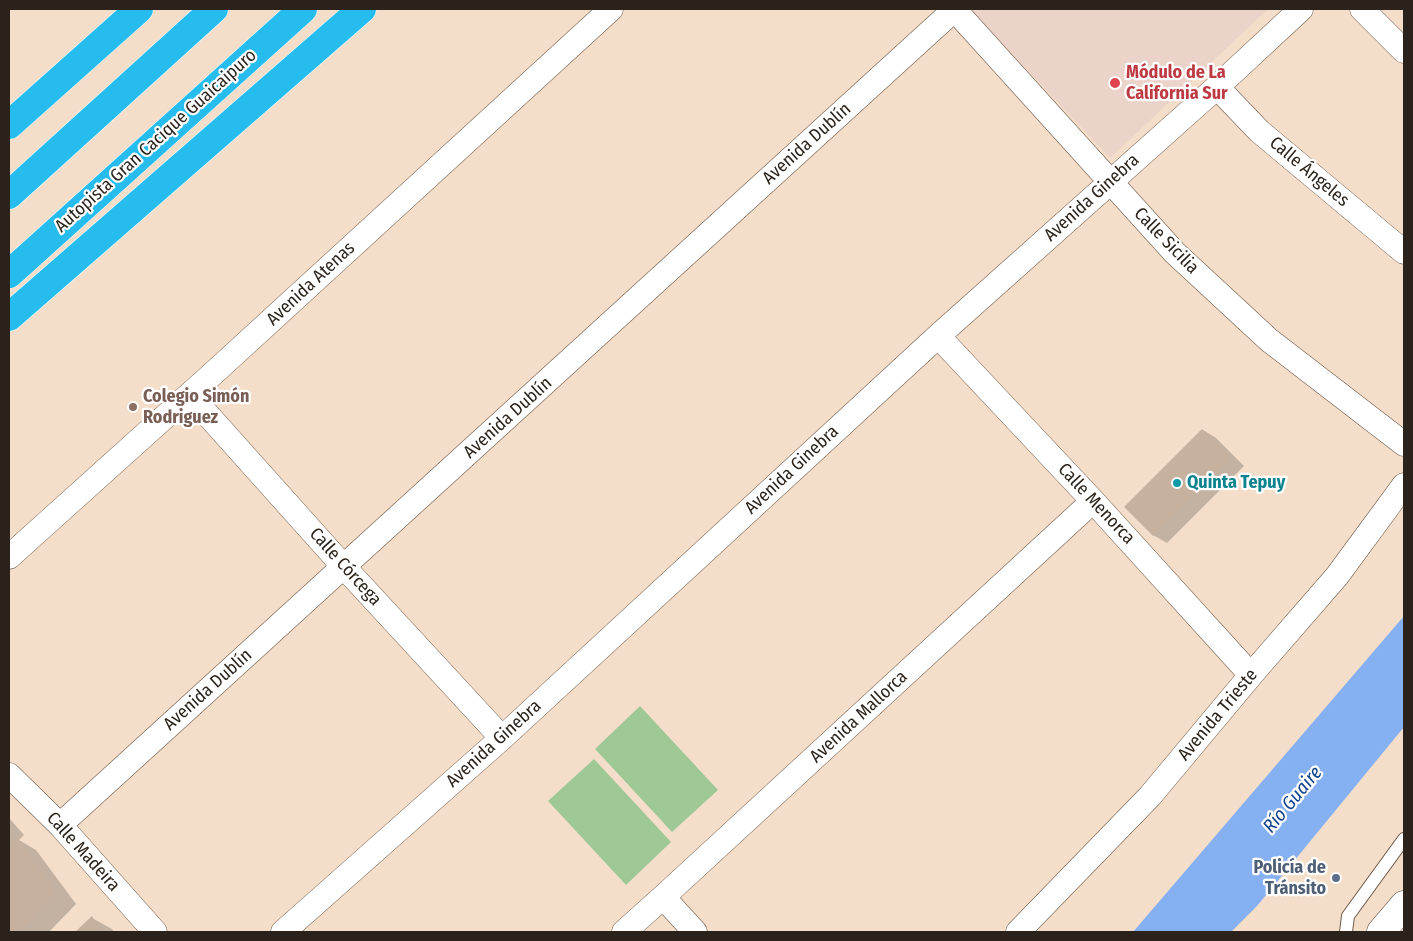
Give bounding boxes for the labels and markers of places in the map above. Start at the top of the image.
place label: Módulo de La California Sur [1126,62,1228,104]
marker: Módulo de La California Sur [1108,76,1122,90]
place label: Colegio Simón Rodriguez [143,386,249,428]
marker: Colegio Simón Rodriguez [127,401,139,413]
place label: Quinta Tepuy [1187,472,1285,494]
marker: Quinta Tepuy [1171,477,1183,489]
place label: Policía de Tránsito [1253,857,1326,900]
marker: Policía de Tránsito [1330,872,1342,884]

